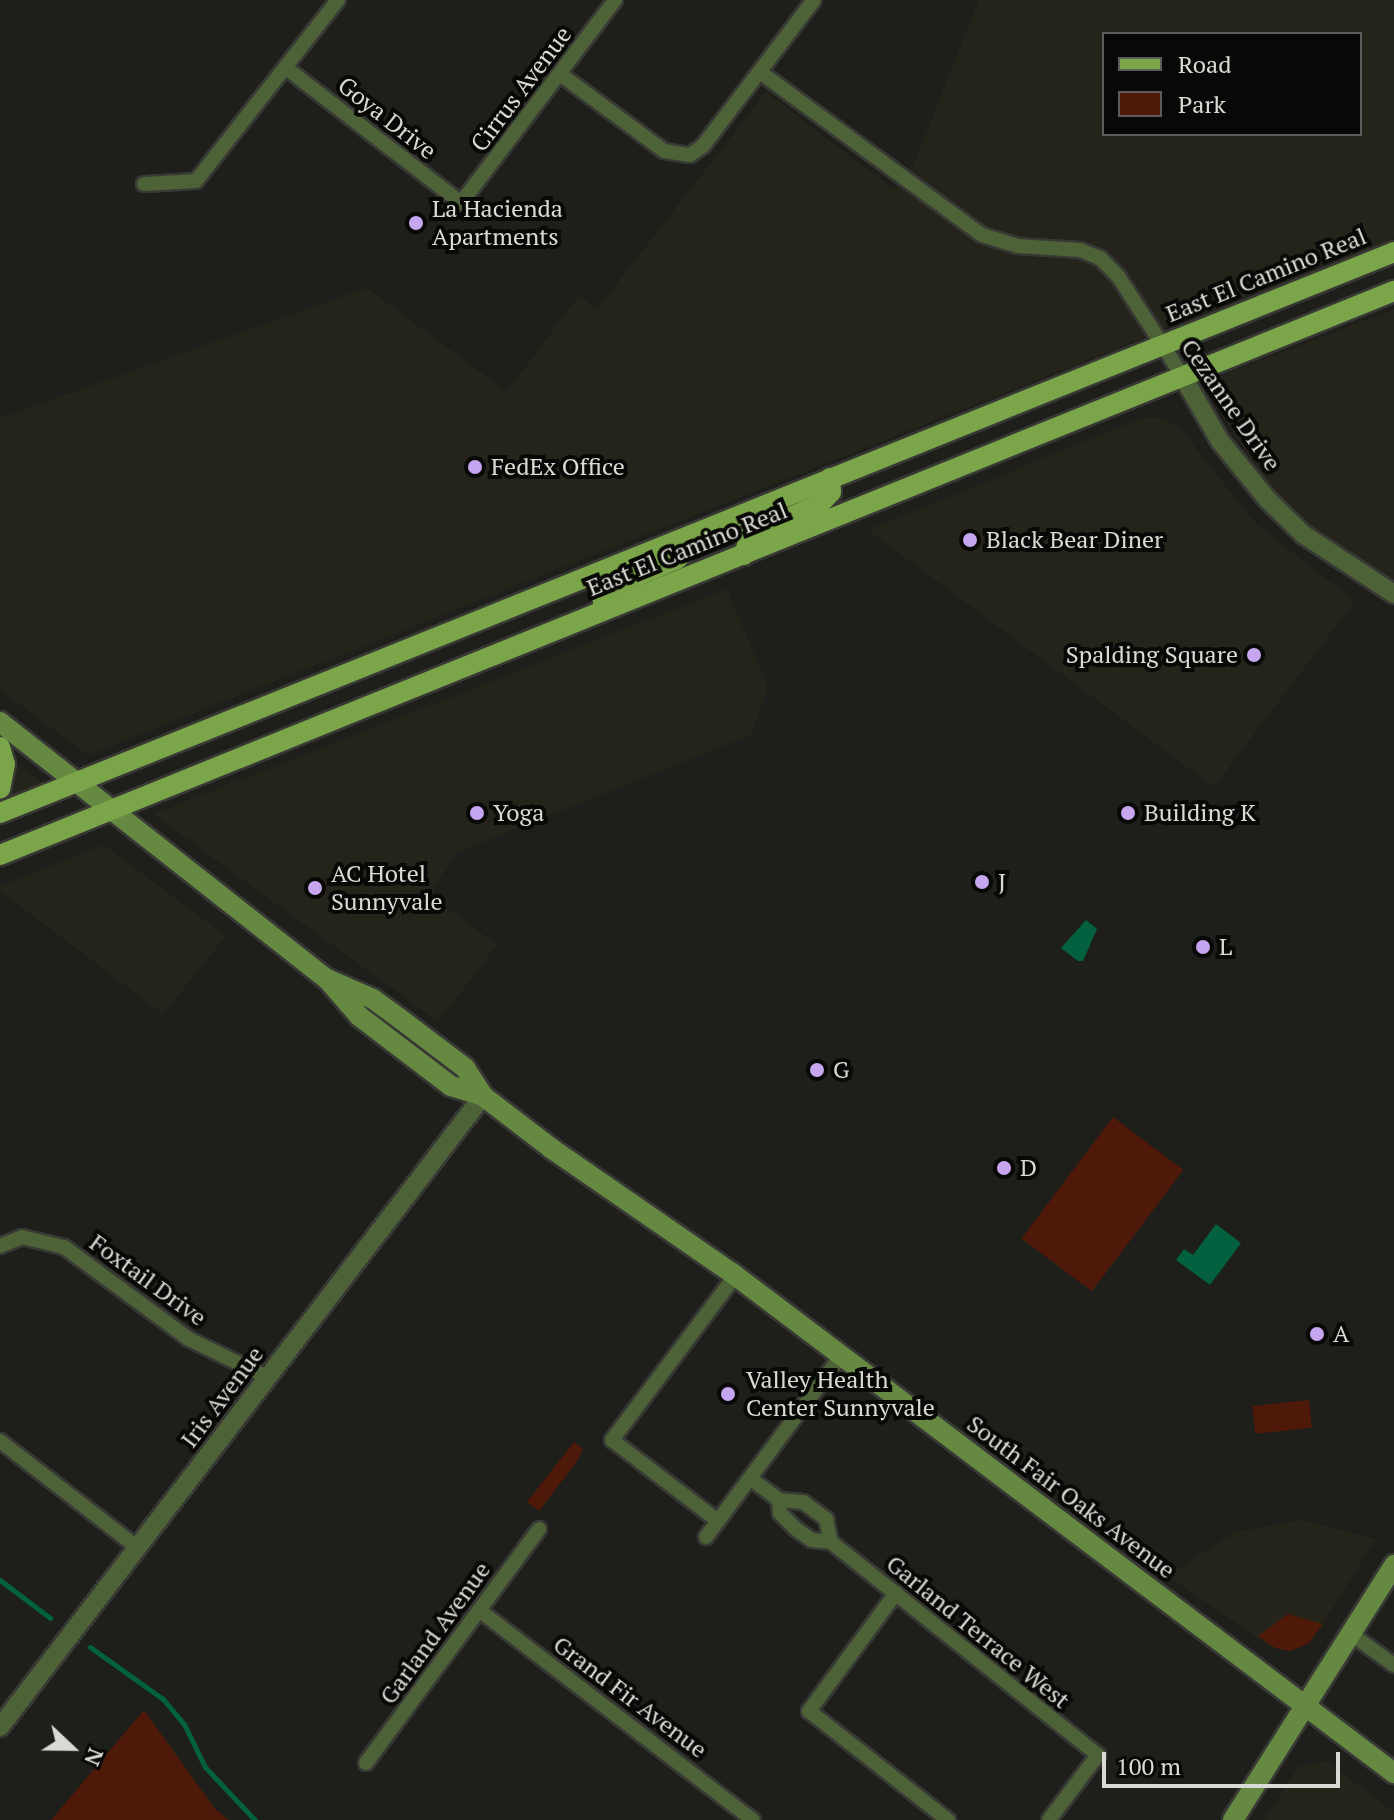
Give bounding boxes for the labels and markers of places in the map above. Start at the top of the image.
place label: La Hacienda Apartments [432,195,563,251]
marker: La Hacienda Apartments [407,214,425,232]
place label: FedEx Office [491,453,625,481]
marker: FedEx Office [466,458,484,476]
place label: Black Bear Diner [986,526,1163,554]
marker: Black Bear Diner [961,531,979,549]
place label: Spalding Square [1066,641,1238,669]
marker: Spalding Square [1245,646,1263,664]
place label: Yoga [493,799,544,827]
place label: Building K [1144,799,1256,827]
marker: Yoga [468,804,486,822]
marker: Building K [1119,804,1137,822]
place label: AC Hotel Sunnyvale [331,860,443,916]
place label: J [998,868,1006,896]
marker: J [973,873,991,891]
marker: AC Hotel Sunnyvale [306,879,324,897]
place label: L [1219,933,1232,961]
marker: L [1194,938,1212,956]
place label: G [833,1056,850,1084]
marker: G [808,1061,826,1079]
place label: D [1020,1154,1037,1182]
marker: D [995,1159,1013,1177]
place label: A [1333,1320,1349,1348]
marker: A [1308,1325,1326,1343]
place label: Valley Health Center Sunnyvale [746,1366,935,1422]
marker: Valley Health Center Sunnyvale [717,1383,739,1405]

